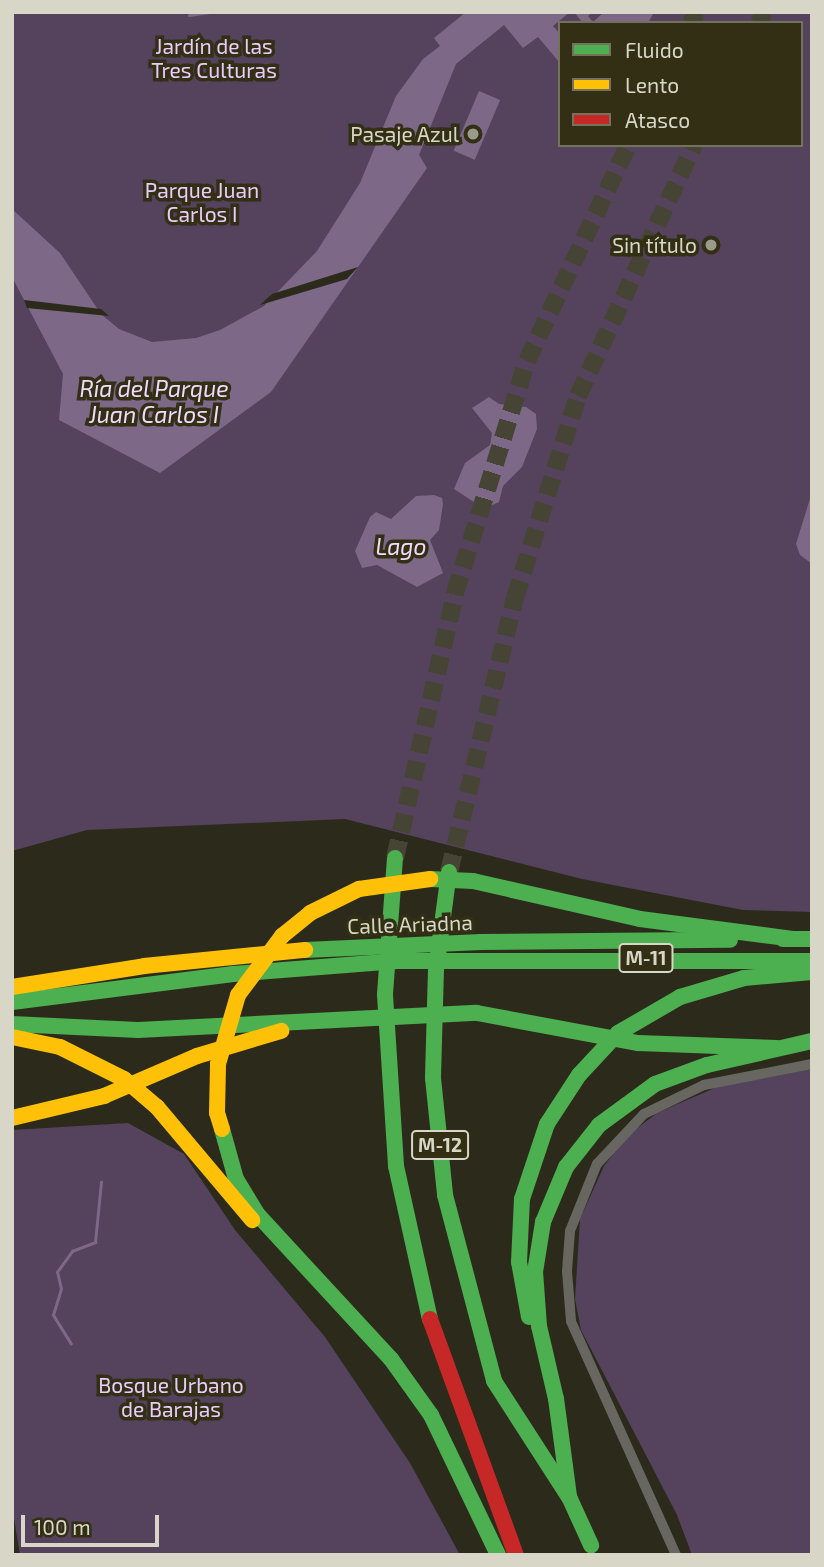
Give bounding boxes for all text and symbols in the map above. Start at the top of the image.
legend [558,21,803,147]
park label: Jardín de las Tres Culturas [151,33,277,83]
text: Fluido [625,37,684,62]
text: Lento [625,72,679,97]
text: Atasco [625,107,690,132]
place label: Pasaje Azul [350,121,459,147]
marker: Pasaje Azul [465,126,481,142]
park label: Parque Juan Carlos I [145,177,259,227]
place label: Sin título [612,232,697,258]
marker: Sin título [703,237,719,253]
water label: Ría del Parque Juan Carlos I [79,374,229,428]
water label: Lago [375,532,427,560]
street label: Calle Ariadna [347,909,473,939]
road number: M-11 [618,942,674,974]
road number: M-12 [410,1130,470,1161]
park label: Bosque Urbano de Barajas [98,1372,244,1422]
scale bar [24,1500,163,1544]
text: 100 m [34,1514,91,1539]

